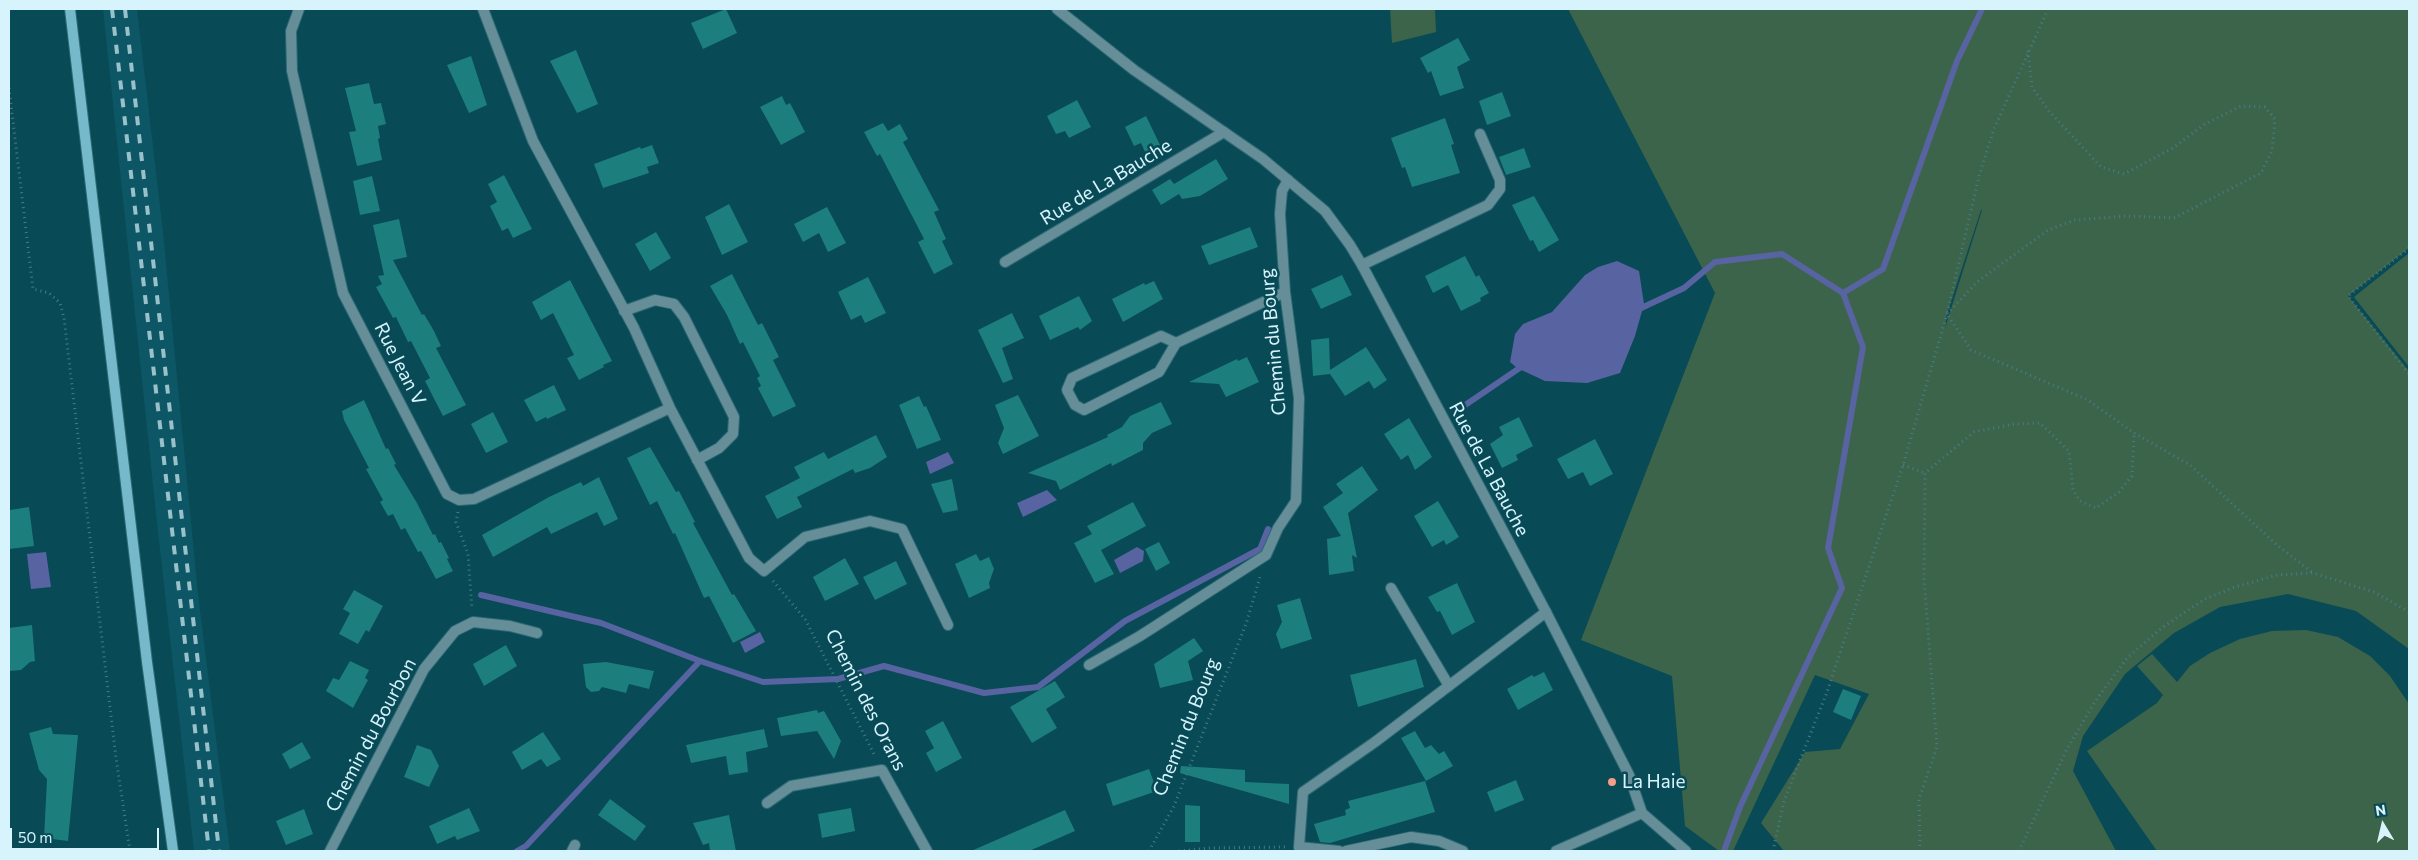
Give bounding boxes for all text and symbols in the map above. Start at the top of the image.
street label: Rue de La Bauche [1036,134,1176,230]
street label: Chemin du Bourg [1255,268,1291,416]
street label: Rue Jean V [369,319,431,409]
street label: Rue de La Bauche [1444,398,1534,540]
street label: Chemin des Orans [821,626,911,774]
street label: Chemin du Bourbon [321,654,421,816]
street label: Chemin du Bourg [1148,654,1224,800]
place label: La Haie [1622,771,1686,793]
marker: La Haie [1606,776,1618,788]
north arrow [2358,800,2408,850]
text: N [2374,800,2387,819]
scale bar [12,818,161,850]
text: 50 m [18,828,52,846]

